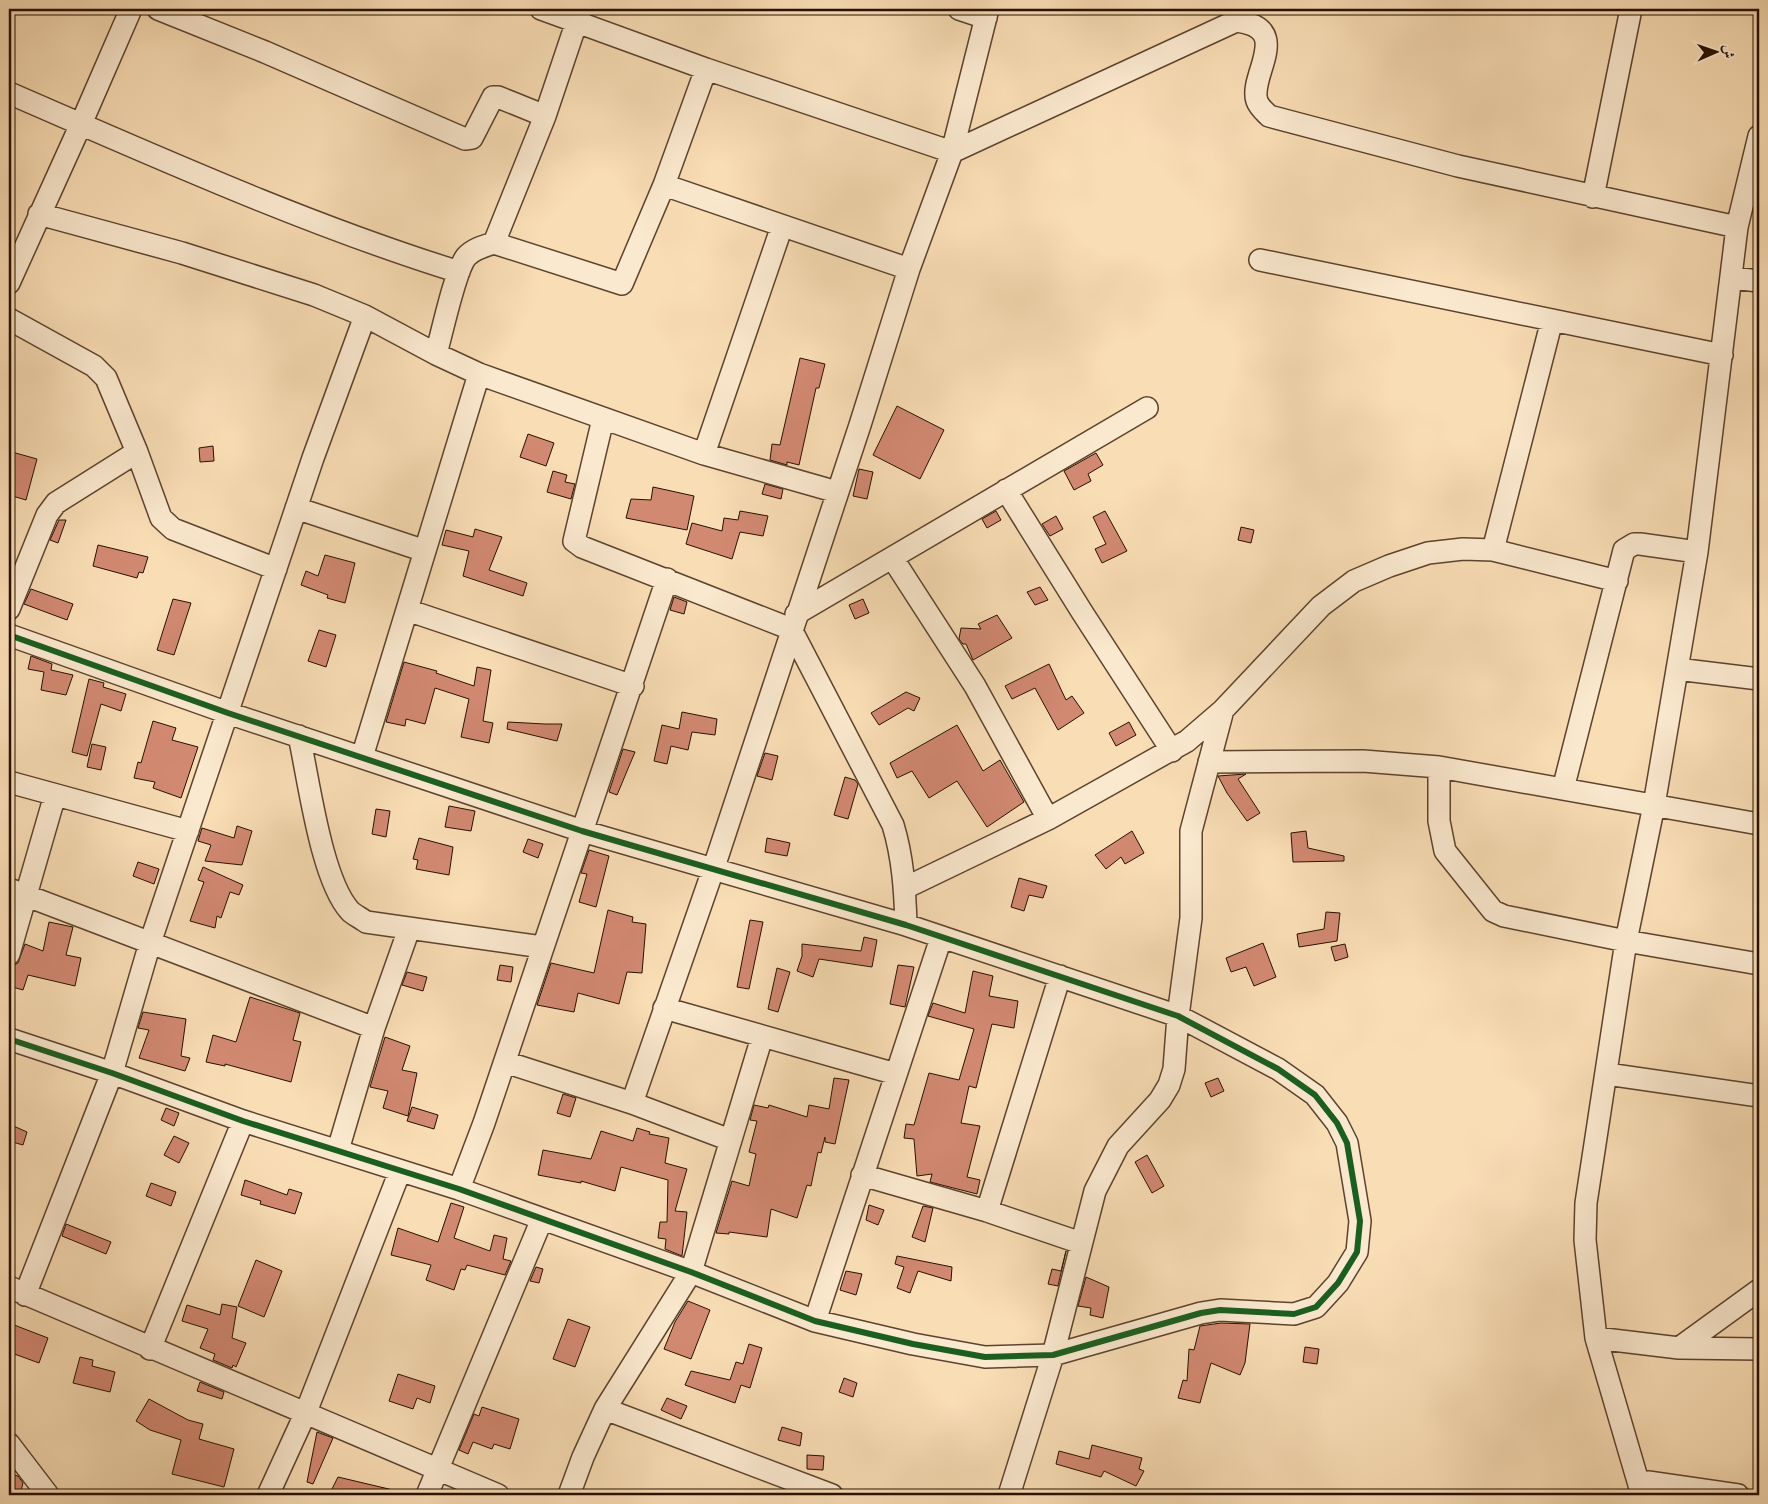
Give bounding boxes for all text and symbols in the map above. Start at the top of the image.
north arrow [1690,28,1740,78]
text: ش [1719,44,1737,59]

